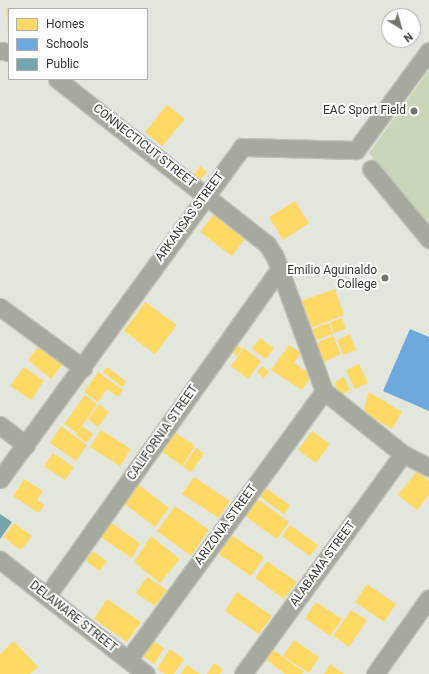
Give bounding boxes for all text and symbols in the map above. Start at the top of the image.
legend [8,8,148,80]
north arrow [381,8,421,48]
text: Homes [46,17,84,31]
text: N [401,30,415,45]
text: Schools [46,37,89,51]
text: Public [46,57,79,71]
street label: CONNECTICUT STREET [90,101,198,191]
place label: EAC Sport Field [323,104,406,118]
marker: EAC Sport Field [409,106,419,116]
street label: ARKANSAS STREET [153,170,227,264]
place label: Emilio Aguinaldo College [287,264,377,292]
marker: Emilio Aguinaldo College [380,273,390,283]
street label: CALIFORNIA STREET [125,383,201,483]
street label: ARIZONA STREET [192,482,260,568]
street label: ALABAMA STREET [287,519,359,609]
street label: DELAWARE STREET [27,578,119,656]

